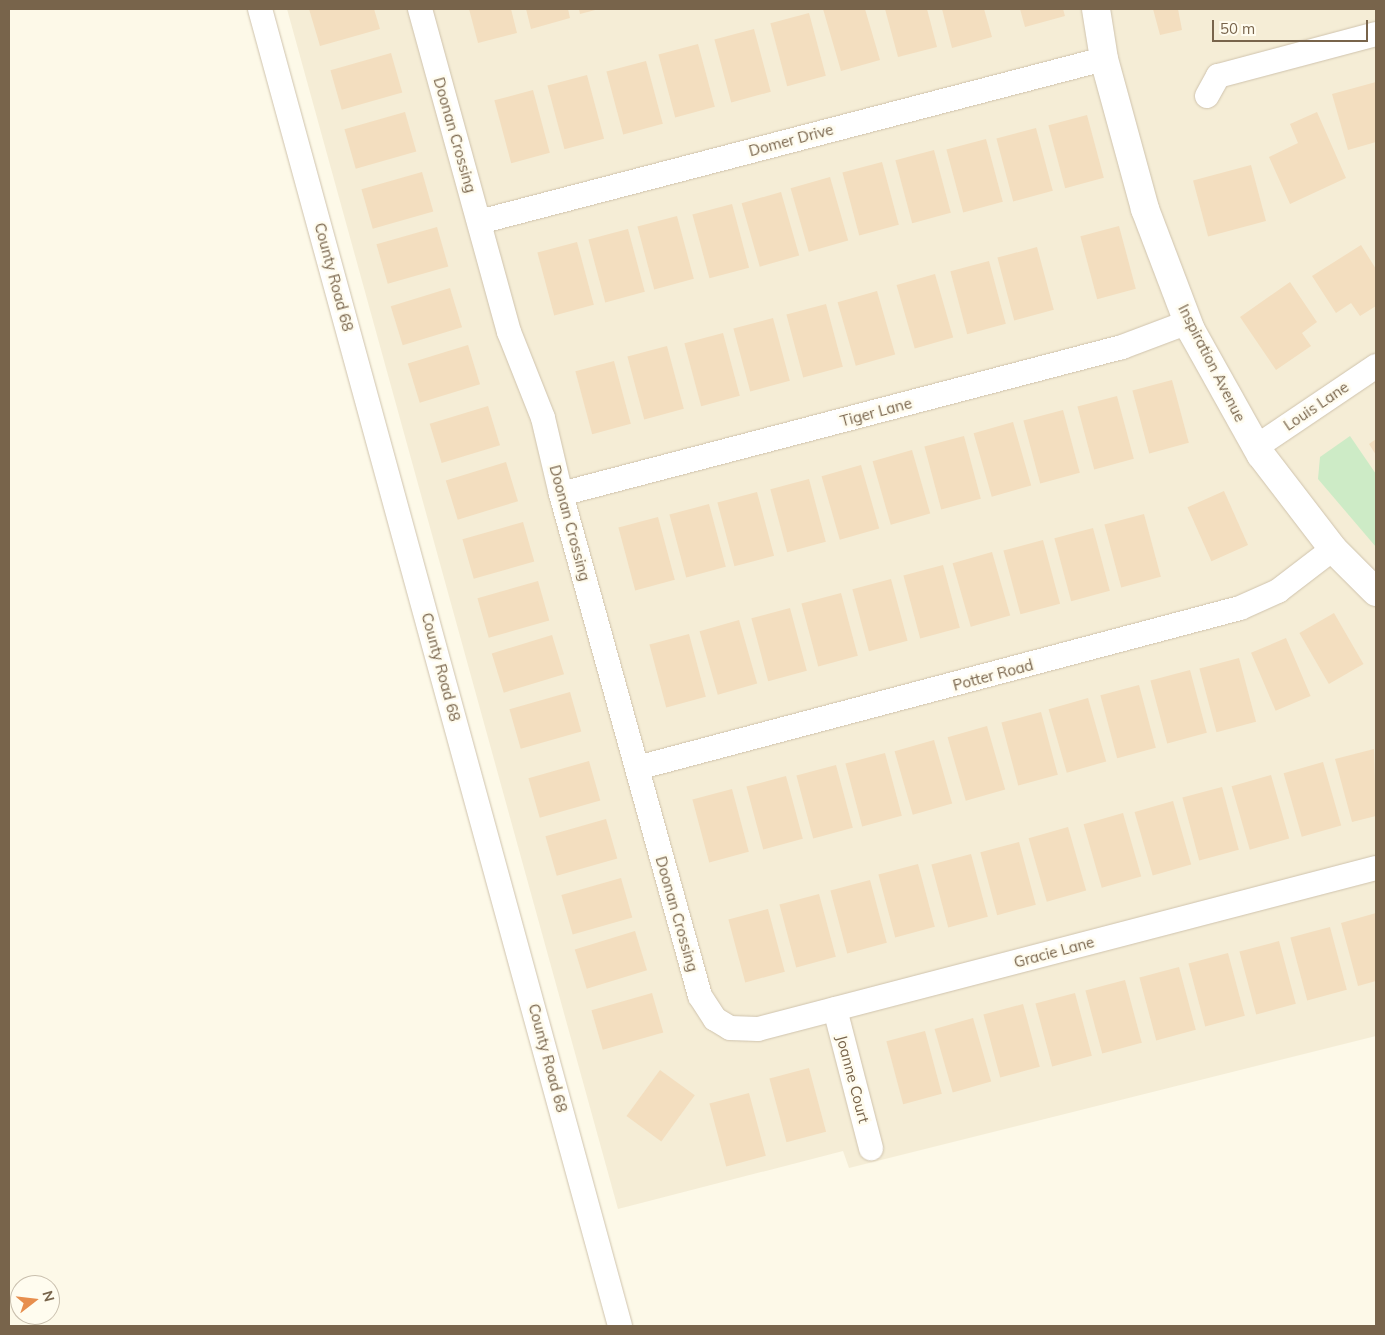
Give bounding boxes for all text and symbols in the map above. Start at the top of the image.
scale bar [1215,10,1371,42]
text: 50 m [1220,19,1255,38]
street label: Doonan Crossing [430,75,480,195]
street label: Domer Drive [747,120,835,160]
street label: County Road 68 [311,221,357,333]
street label: Inspiration Avenue [1175,301,1249,425]
street label: Louis Lane [1280,378,1352,434]
street label: Tiger Lane [838,394,914,430]
street label: Doonan Crossing [546,463,594,583]
street label: County Road 68 [418,611,464,723]
street label: Potter Road [951,656,1035,694]
street label: Doonan Crossing [652,854,702,974]
street label: Gracie Lane [1012,933,1096,971]
street label: County Road 68 [525,1002,571,1114]
street label: Joanne Court [833,1033,873,1125]
north arrow [10,1275,60,1325]
text: N [38,1289,59,1304]

